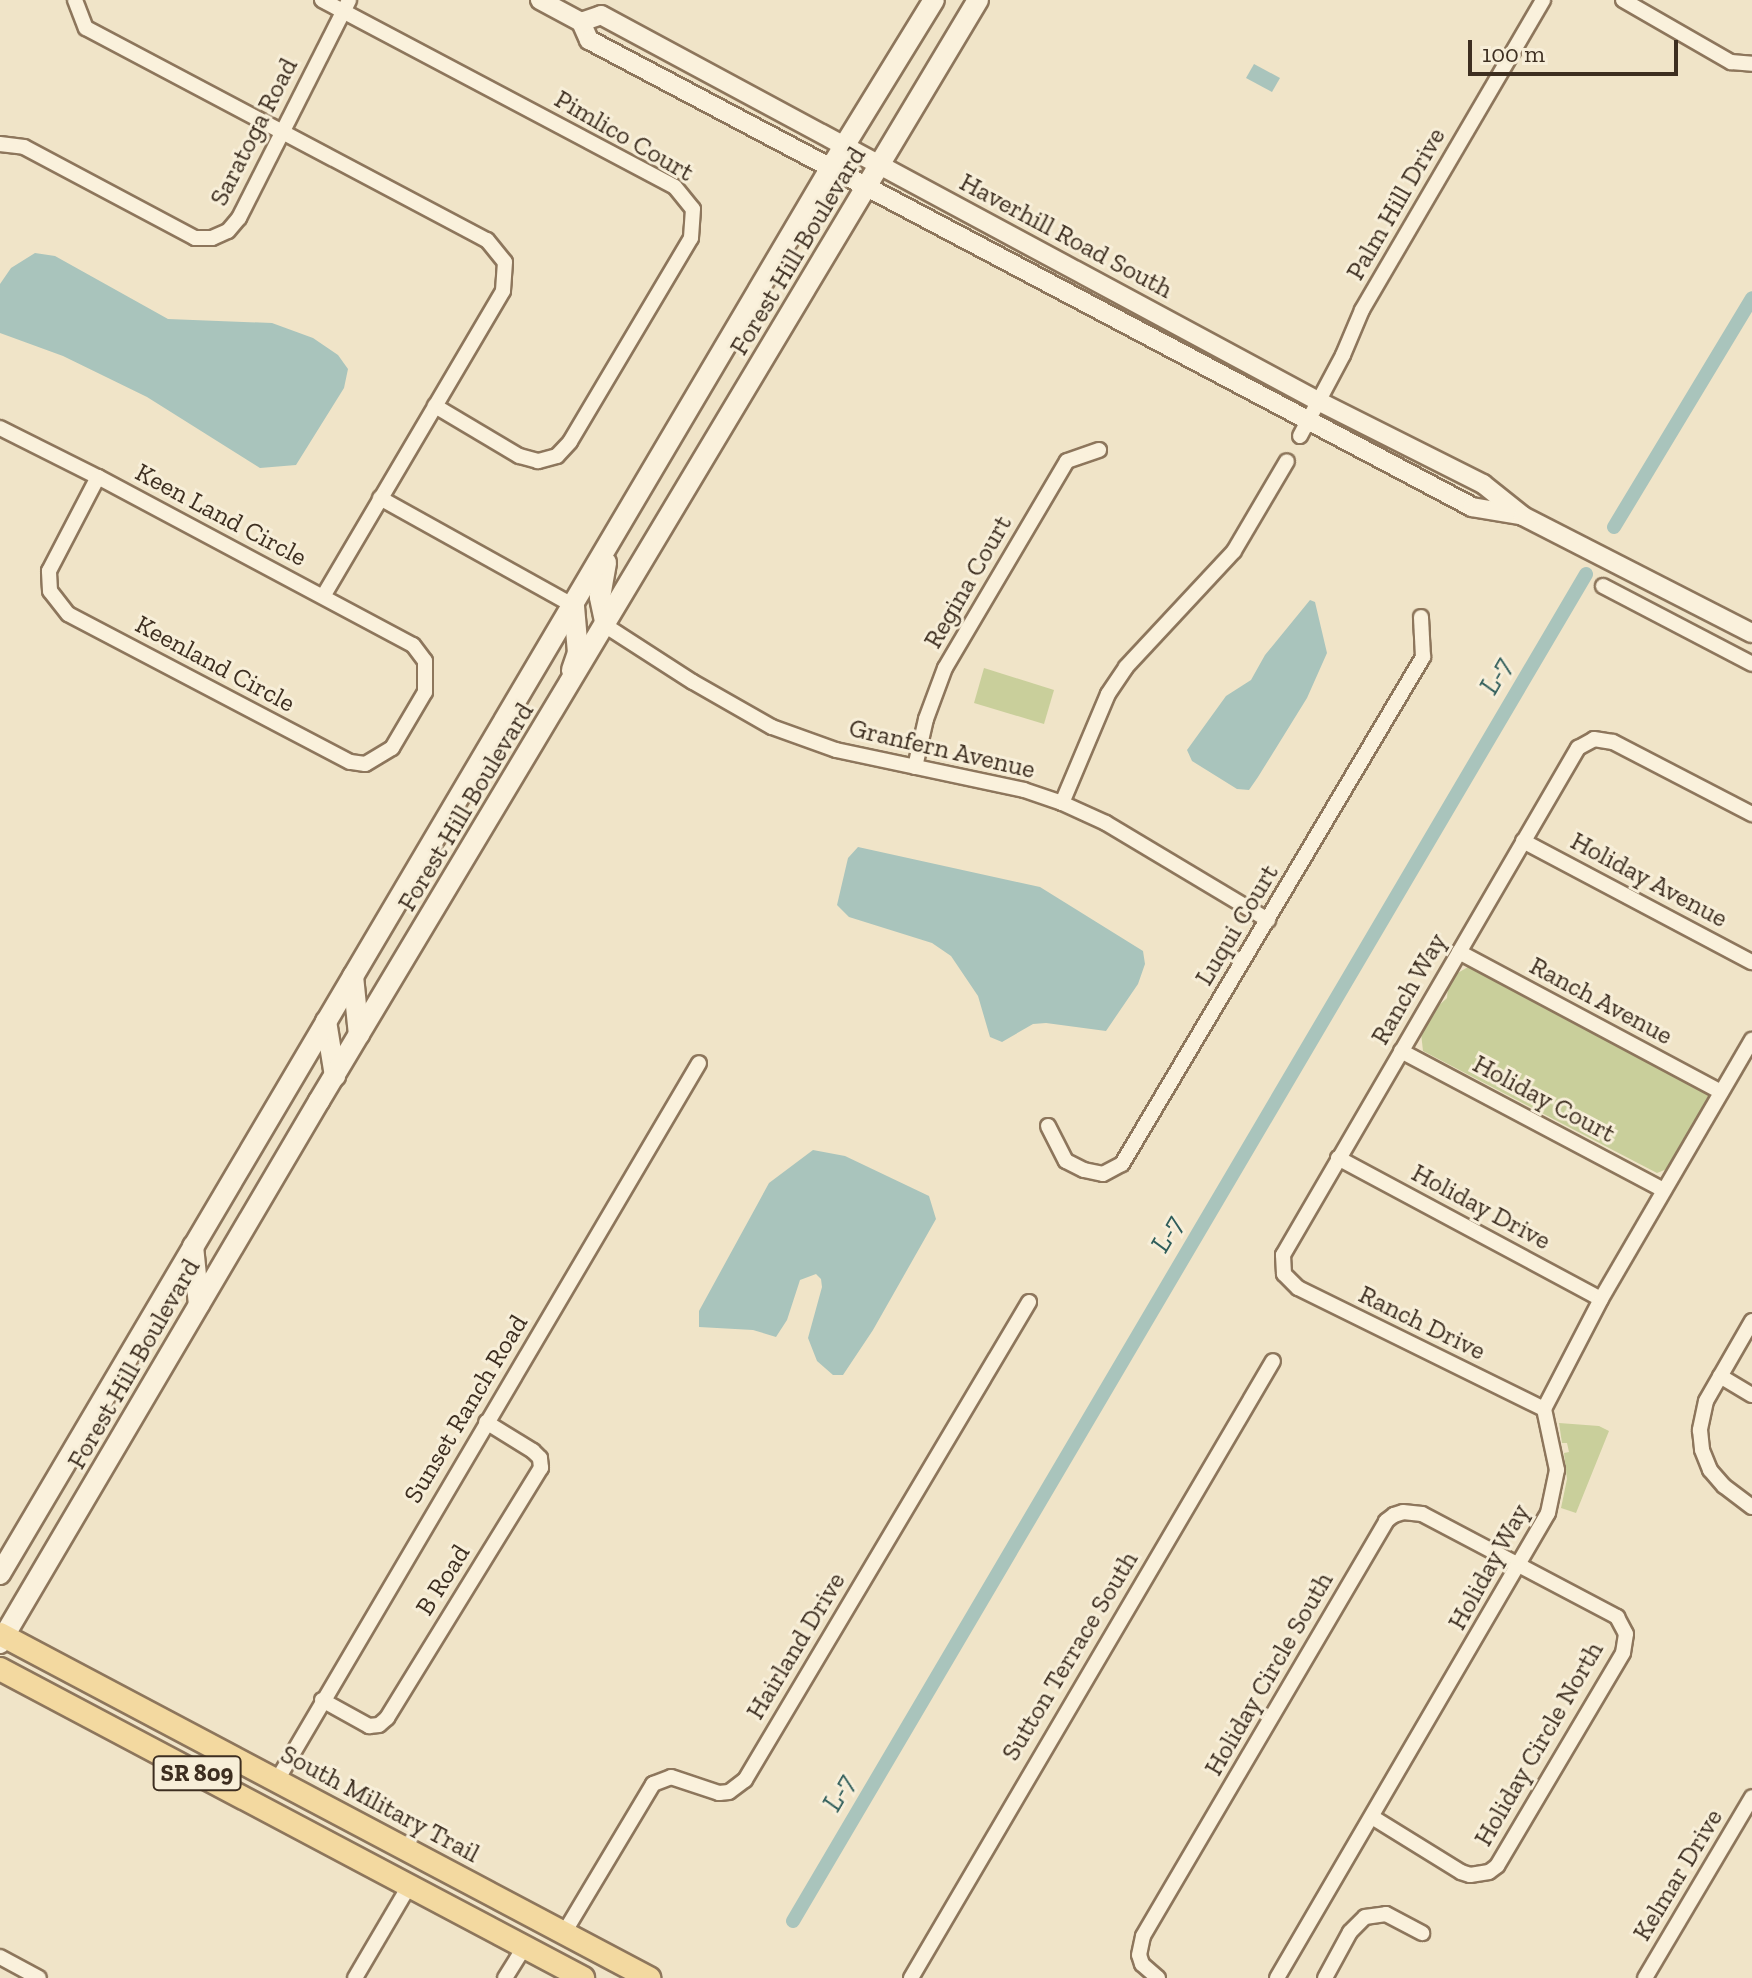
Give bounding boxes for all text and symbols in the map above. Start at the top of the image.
scale bar [1472,24,1682,74]
text: 100 m [1482,39,1545,68]
street label: Saratoga Road [203,53,305,211]
street label: Pimlico Court [549,84,699,188]
street label: Palm Hill Drive [1340,122,1452,286]
street label: Forest Hill Boulevard [724,141,872,361]
street label: Haverhill Road South [954,167,1178,305]
street label: Keen Land Circle [130,457,312,573]
street label: Regina Court [917,510,1019,654]
street label: Keenland Circle [130,609,300,719]
water label: L-7 [1472,652,1520,700]
street label: Forest Hill Boulevard [392,697,540,917]
street label: Granfern Avenue [846,712,1038,786]
street label: Holiday Avenue [1565,825,1733,935]
street label: Luqui Court [1189,859,1285,991]
street label: Ranch Way [1364,927,1454,1051]
street label: Ranch Avenue [1524,950,1678,1052]
street label: Holiday Court [1467,1048,1621,1150]
street label: Holiday Drive [1406,1157,1556,1257]
water label: L-7 [1143,1210,1191,1258]
street label: Forest Hill Boulevard [61,1253,207,1475]
street label: Ranch Drive [1354,1279,1490,1367]
street label: Sunset Ranch Road [397,1309,535,1509]
street label: Holiday Way [1441,1498,1537,1636]
street label: B Road [409,1539,477,1621]
street label: Sutton Terrace South [995,1546,1145,1766]
street label: Hairland Drive [740,1567,852,1725]
street label: Holiday Circle South [1198,1567,1340,1781]
street label: Holiday Circle North [1468,1636,1610,1852]
street label: South Military Trail [275,1738,485,1870]
road number: SR 809 [151,1753,243,1793]
water label: L-7 [815,1769,863,1817]
street label: Kelmar Drive [1626,1803,1730,1947]

